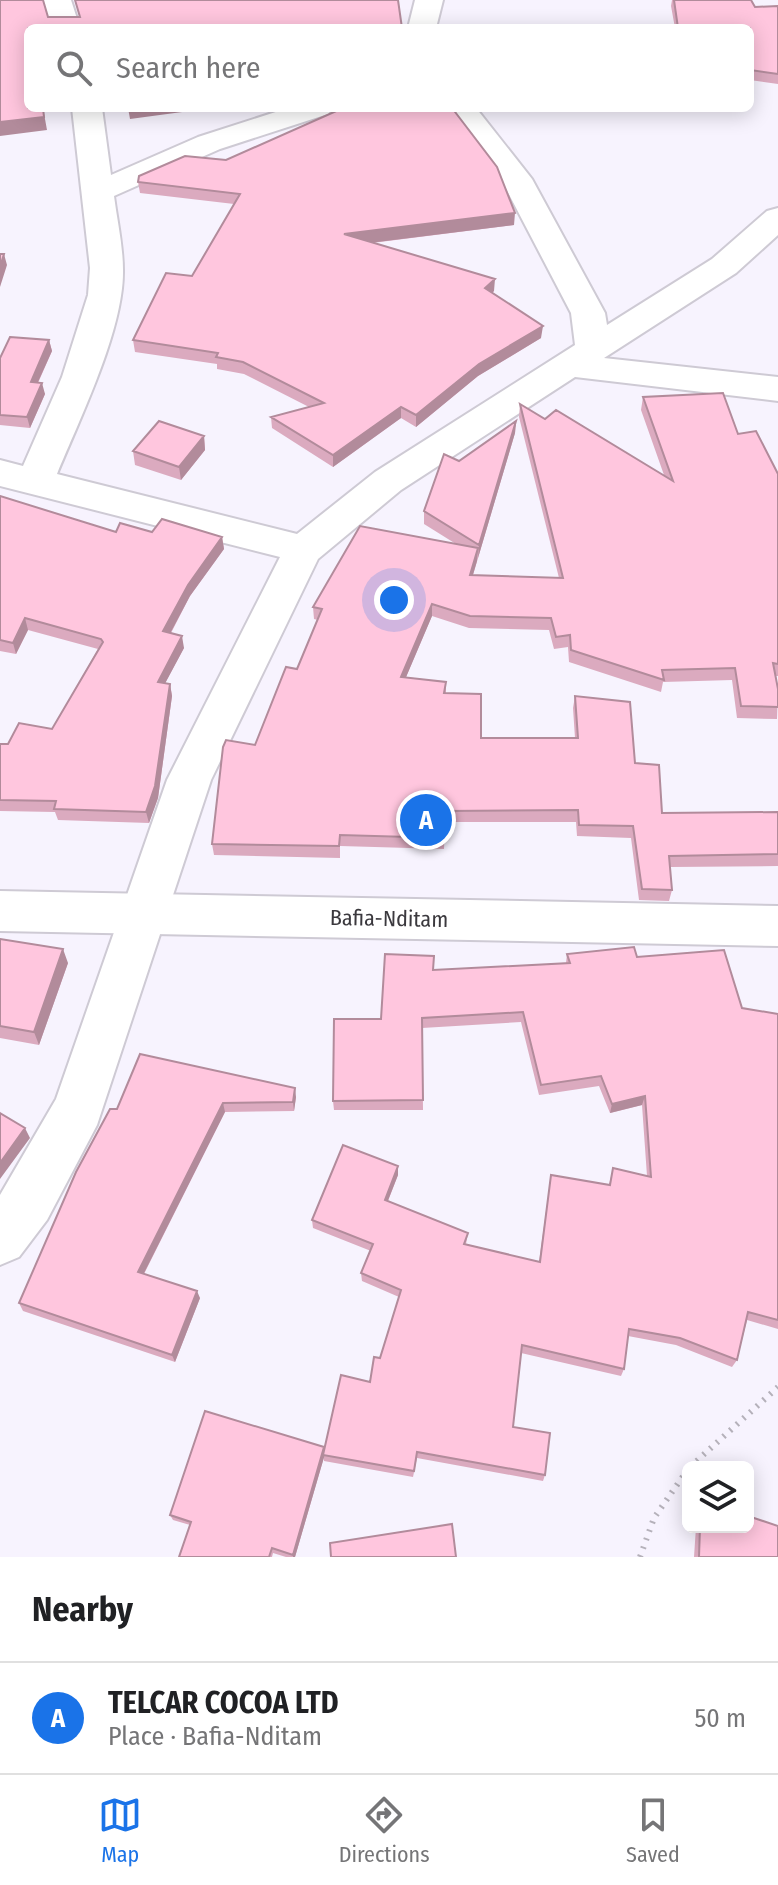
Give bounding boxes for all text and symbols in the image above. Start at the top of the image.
search box [24,24,754,112]
icon: search [52,46,96,90]
text: Search here [116,50,261,86]
your location [374,580,414,620]
pin: A [400,790,452,850]
street label: Bafia-Nditam [330,904,448,933]
map controls [682,1461,754,1533]
button: layers [682,1461,754,1533]
text: Nearby [32,1589,133,1630]
text: TELCAR COCOA LTD [108,1685,339,1721]
text: A [51,1703,65,1734]
text: 50 m [694,1703,746,1734]
text: Place · Bafia-Nditam [108,1721,322,1752]
tab: Map [98,1793,142,1868]
tab: Directions [339,1793,430,1868]
tab: Saved [626,1793,680,1868]

